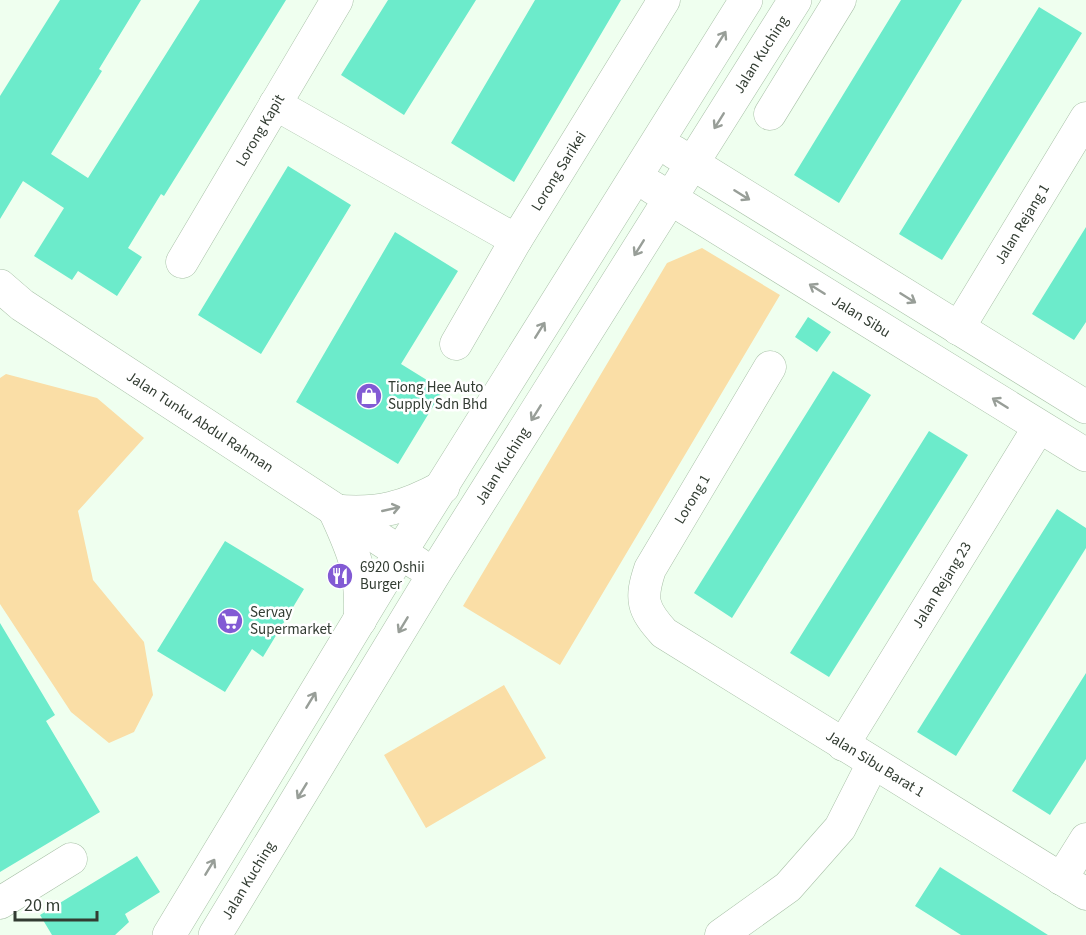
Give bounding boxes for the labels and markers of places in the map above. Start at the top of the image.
place label: Tiong Hee Auto Supply Sdn Bhd [388,377,488,415]
shop icon: Tiong Hee Auto Supply Sdn Bhd [354,381,384,411]
place label: 6920 Oshii Burger [360,557,425,595]
restaurant icon: 6920 Oshii Burger [325,561,355,591]
place label: Servay Supermarket [250,602,332,640]
supermarket icon: Servay Supermarket [215,606,245,636]

